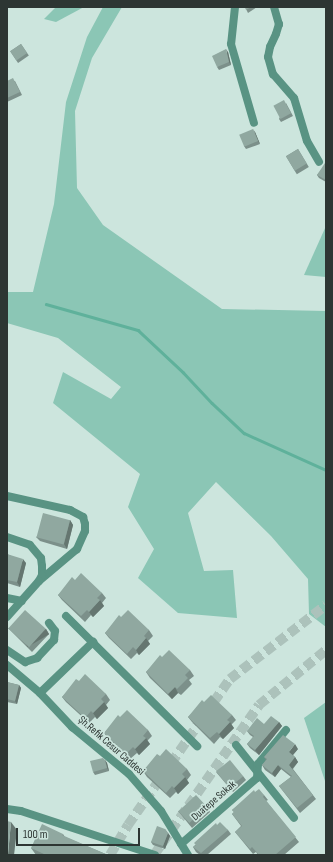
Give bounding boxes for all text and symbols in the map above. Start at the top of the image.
street label: Şh.Refik Cesur Caddesi [75,714,147,778]
street label: Duatepe Sokak [189,778,239,824]
scale bar [18,820,142,846]
text: 100 m [23,827,48,842]

